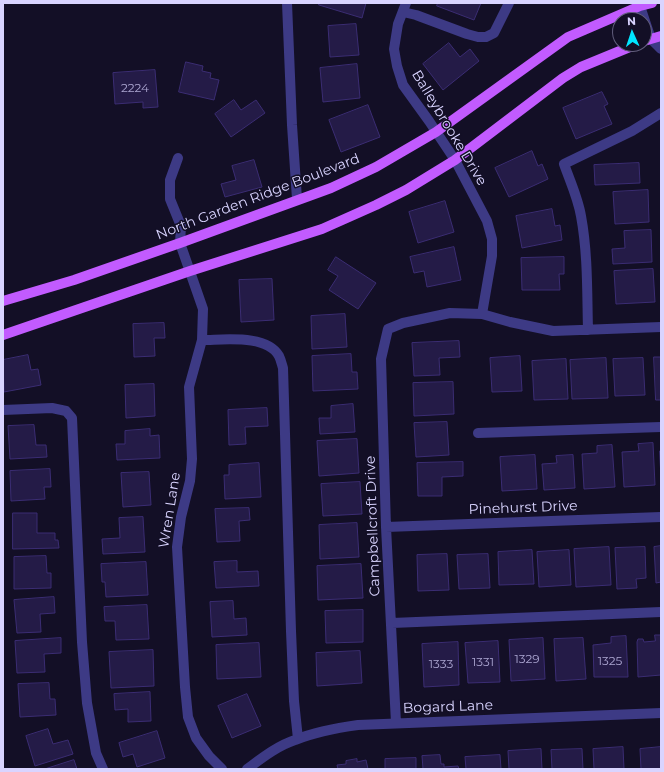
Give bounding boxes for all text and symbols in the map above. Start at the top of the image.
north arrow [612,12,652,52]
text: N [627,14,636,28]
street label: Balleybrooke Drive [408,67,490,189]
house number: 2224 [121,81,149,95]
street label: North Garden Ridge Boulevard [154,150,362,244]
street label: Campbellcroft Drive [362,455,384,597]
street label: Wren Lane [156,471,184,549]
street label: Pinehurst Drive [468,498,578,518]
house number: 1329 [514,652,540,666]
house number: 1325 [598,654,622,668]
house number: 1331 [472,655,494,669]
house number: 1333 [429,657,453,671]
street label: Bogard Lane [403,697,493,717]

